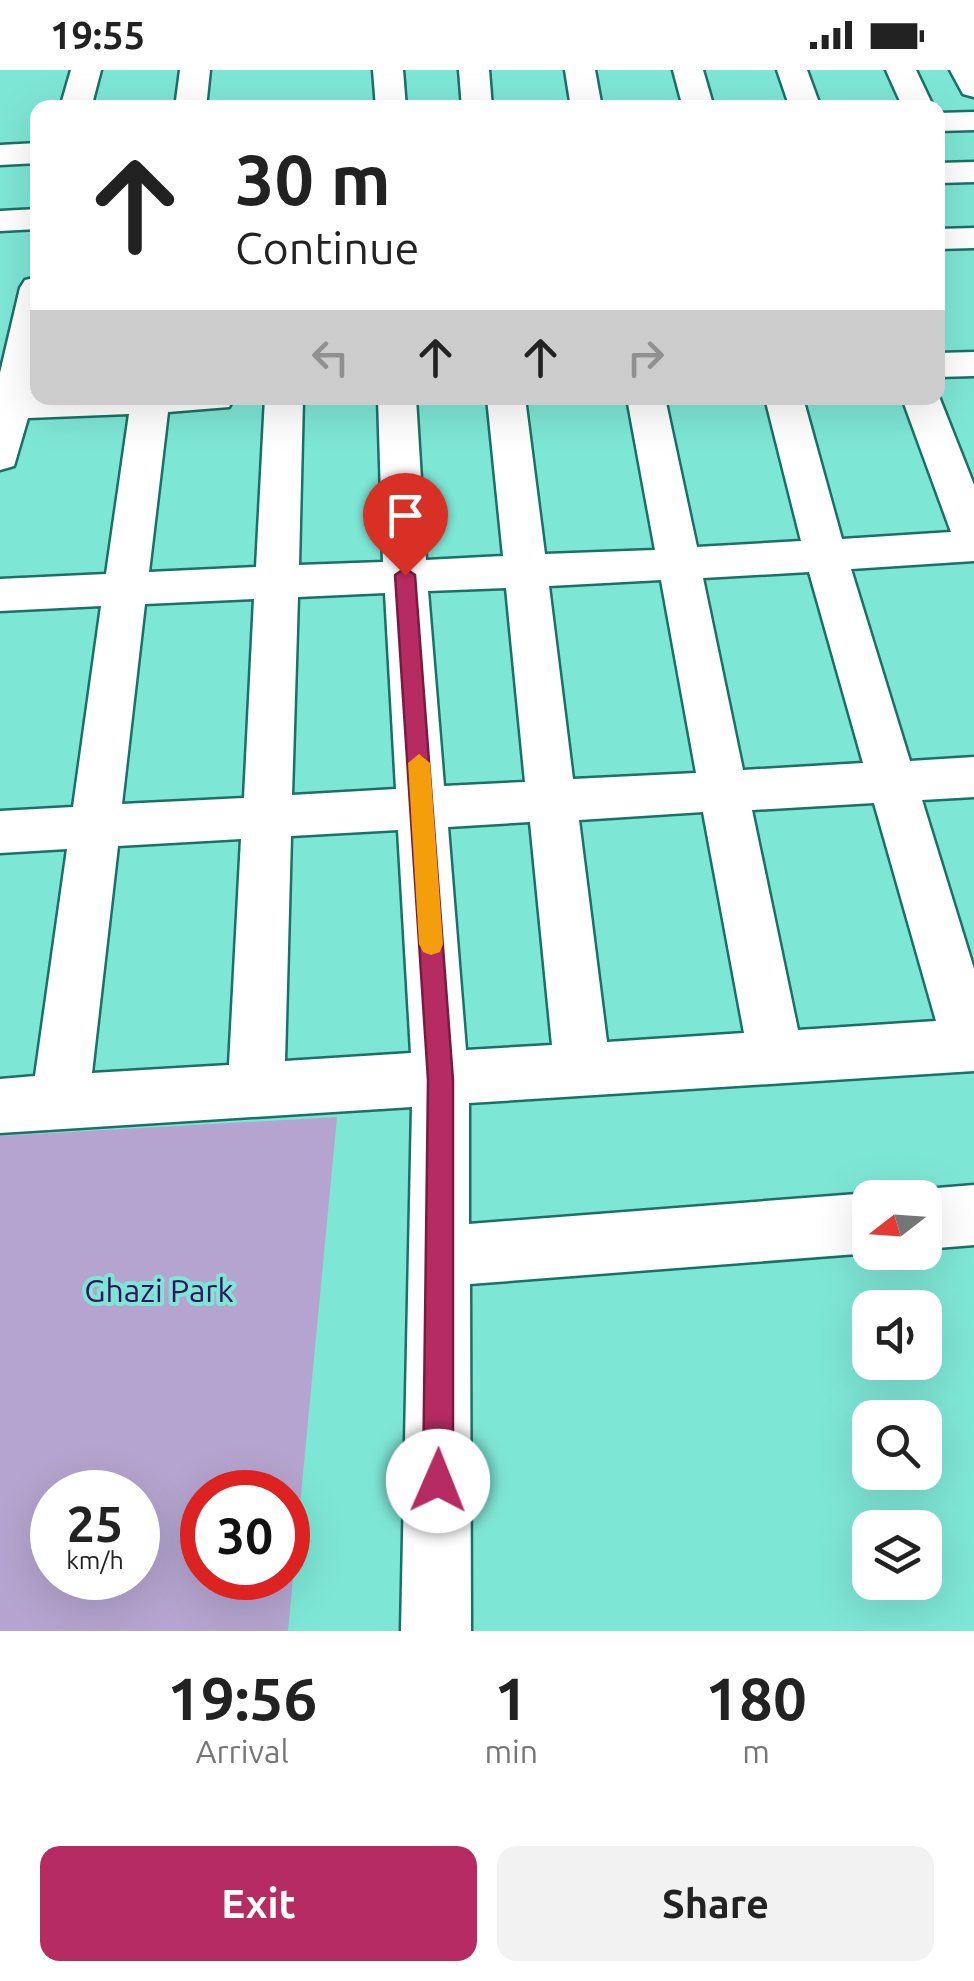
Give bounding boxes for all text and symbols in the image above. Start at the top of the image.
text: 19:55 [50,14,145,56]
icon: ahead [70,140,200,270]
text: 30 m [235,140,391,218]
text: Continue [235,222,419,273]
icon: left [303,330,358,385]
icon: ahead [408,330,463,385]
icon: ahead [513,330,568,385]
icon: right [618,330,673,385]
pin [363,473,448,576]
icon: arrive [378,488,433,543]
north arrow [852,1180,942,1270]
map controls [852,1180,942,1600]
park label: Ghazi Park [84,1272,234,1308]
button: sound [852,1290,942,1380]
button: search [852,1400,942,1490]
position arrow [386,1429,490,1533]
speed limit sign: 30 [180,1470,310,1600]
text: 25 [67,1495,123,1551]
button: layers [852,1510,942,1600]
text: km/h [66,1546,124,1574]
text: 19:56 [167,1664,317,1731]
text: 1 [494,1664,528,1731]
text: 180 [705,1664,807,1731]
text: Arrival [196,1733,289,1769]
text: min [484,1733,538,1769]
text: m [742,1733,770,1769]
button: Exit [40,1846,477,1961]
button: Share [497,1846,934,1961]

